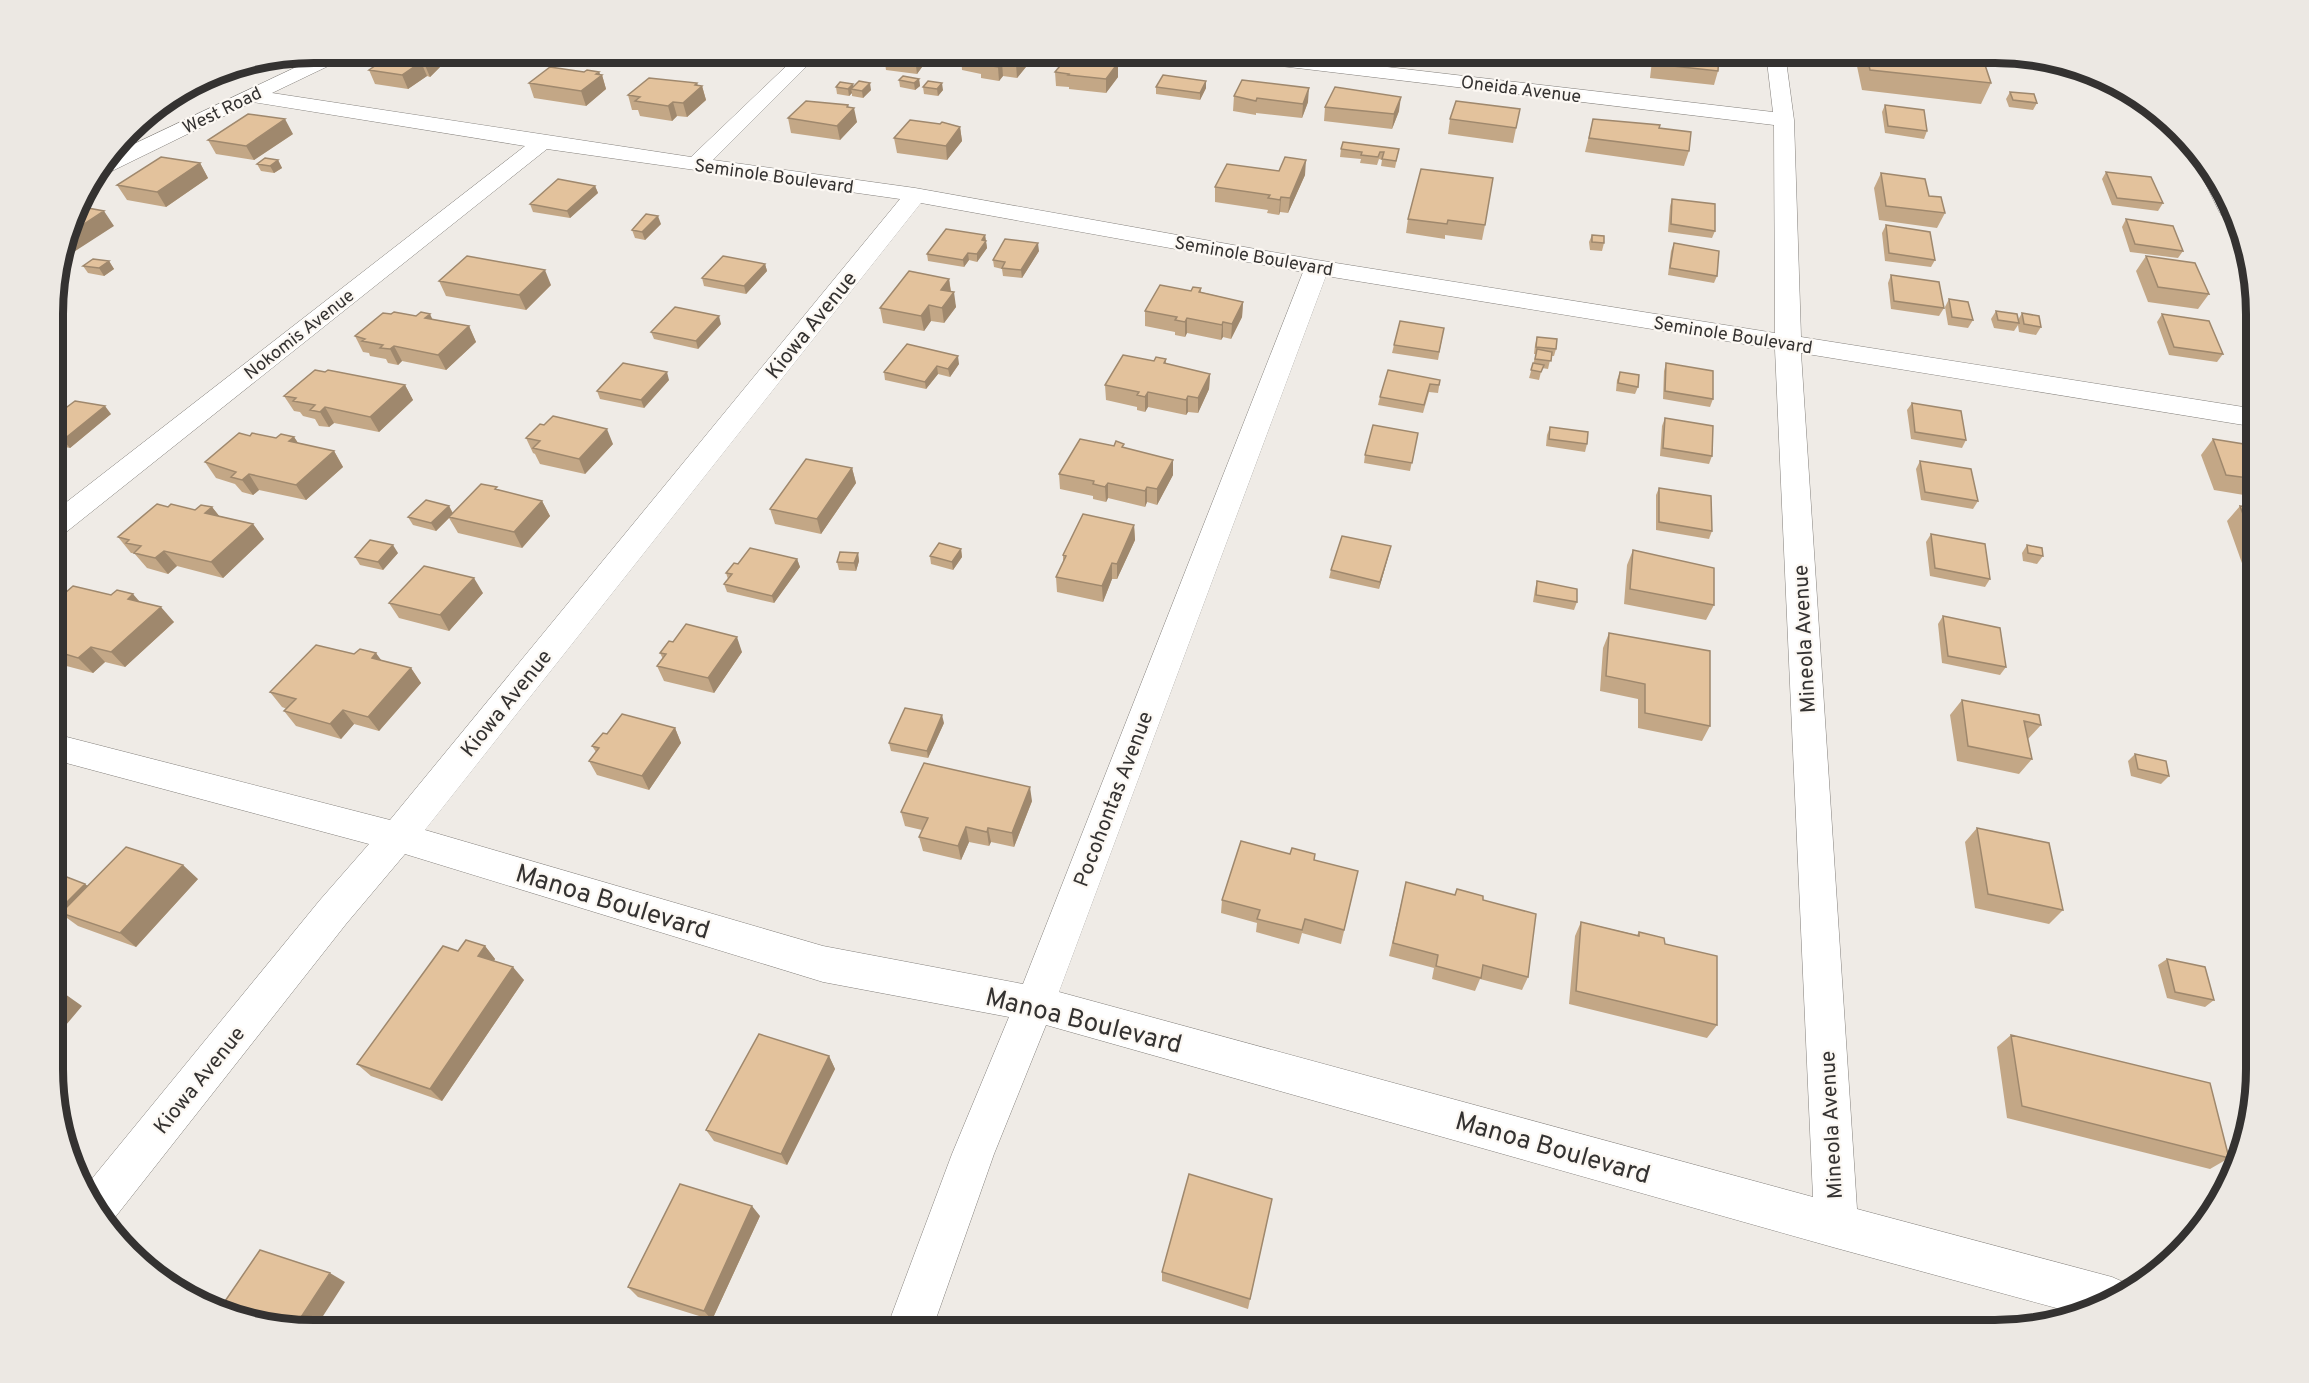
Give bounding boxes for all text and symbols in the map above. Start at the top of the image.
street label: Oneida Avenue [1459,72,1582,109]
street label: West Road [179,82,266,140]
street label: Seminole Boulevard [693,155,855,200]
street label: Seminole Boulevard [1173,232,1335,283]
street label: Kiowa Avenue [760,267,864,385]
street label: Nokomis Avenue [240,285,360,385]
street label: Seminole Boulevard [1652,313,1814,360]
street label: Mineola Avenue [1788,564,1823,714]
street label: Kiowa Avenue [455,645,559,763]
street label: Pocohontas Avenue [1068,708,1160,891]
street label: Manoa Boulevard [511,858,713,949]
street label: Manoa Boulevard [982,982,1185,1063]
street label: Kiowa Avenue [148,1022,252,1140]
street label: Mineola Avenue [1815,1050,1850,1200]
street label: Manoa Boulevard [1451,1106,1654,1193]

